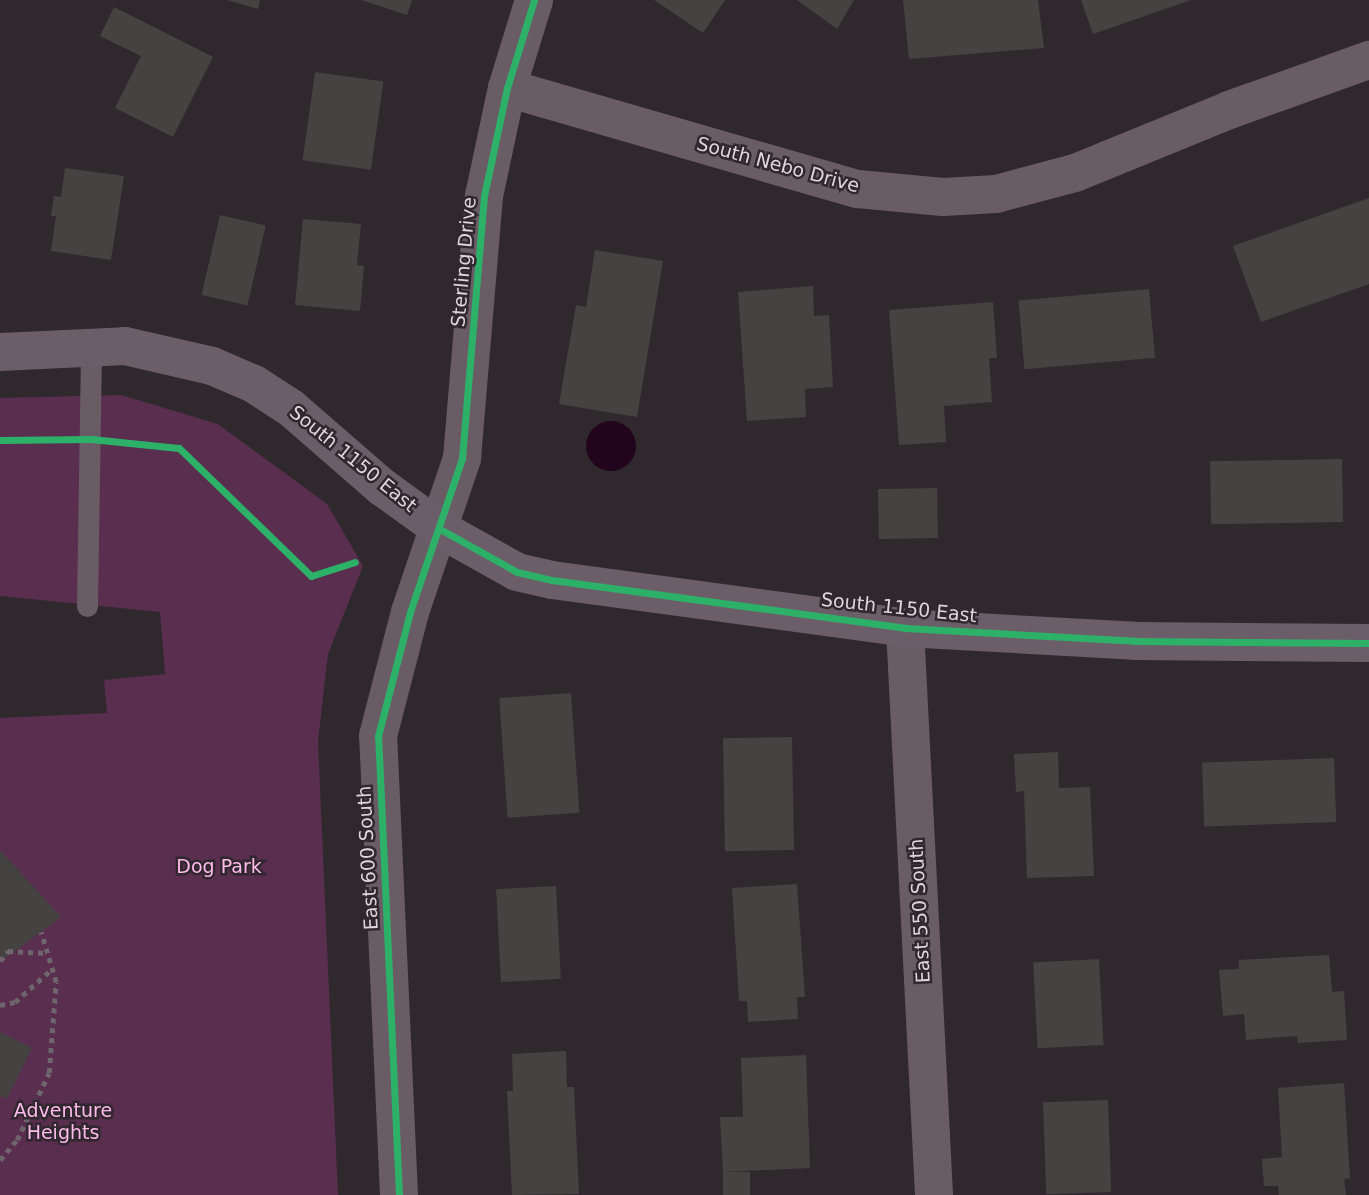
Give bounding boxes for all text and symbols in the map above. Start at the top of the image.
street label: South Nebo Drive [694,132,862,198]
street label: Sterling Drive [447,196,481,328]
street label: South 1150 East [285,401,421,517]
street label: South 1150 East [820,588,978,628]
street label: East 600 South [353,785,383,931]
street label: East 550 South [905,838,935,984]
park label: Dog Park [176,856,262,878]
park label: Adventure Heights [14,1100,112,1144]

